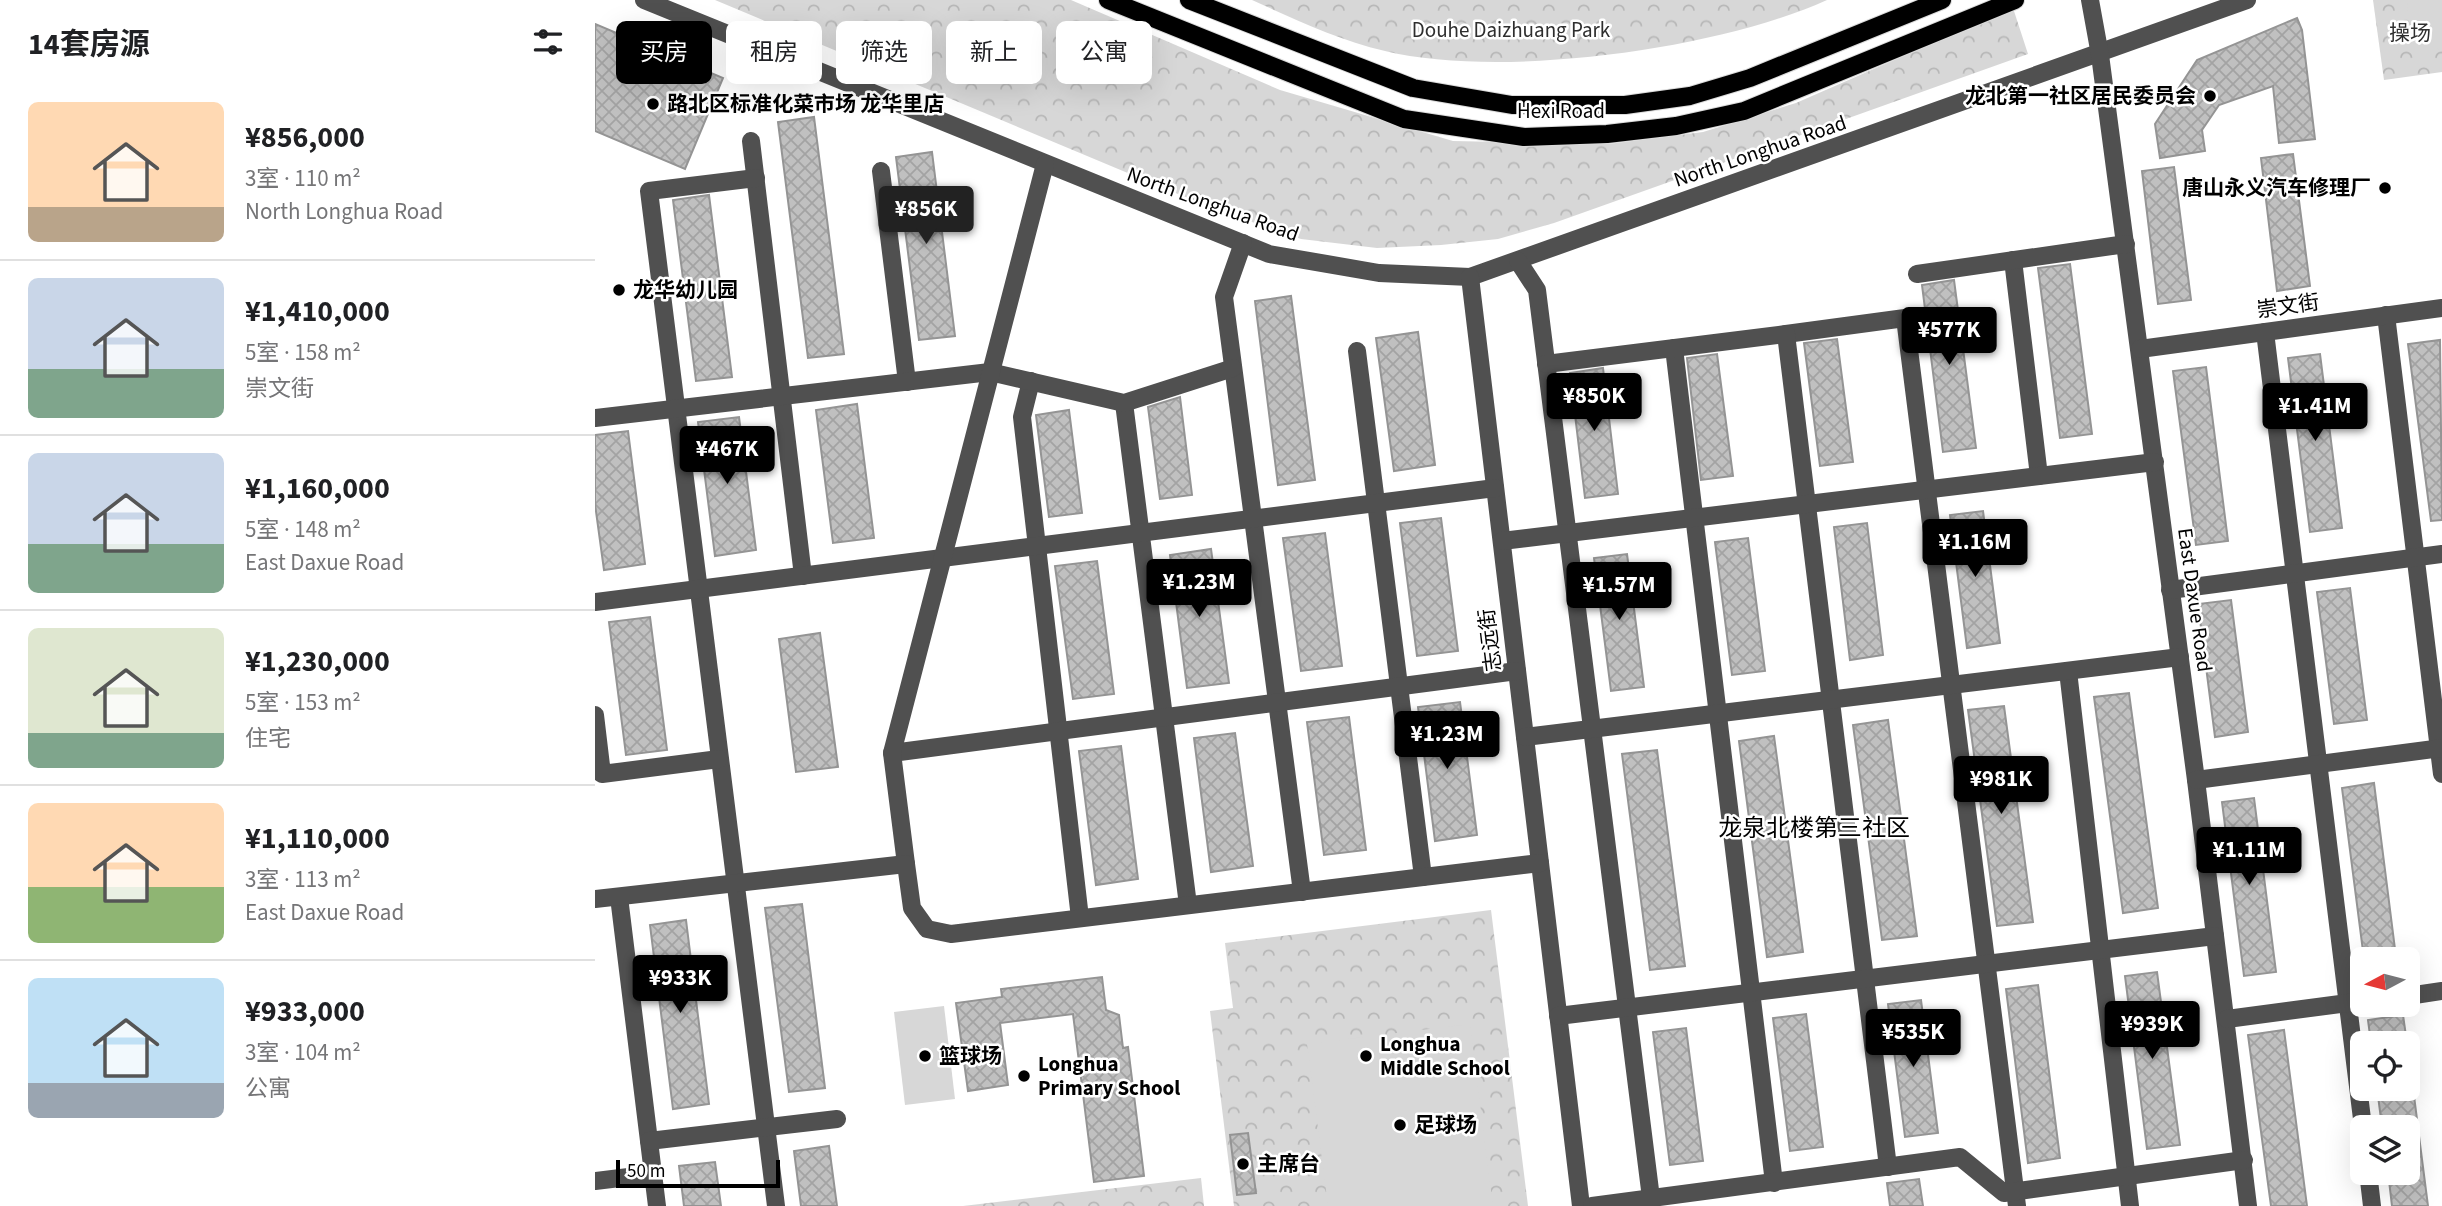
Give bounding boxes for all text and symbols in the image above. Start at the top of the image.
park label: Douhe Daizhuang Park [1412,15,1611,45]
park label: 操场 [2389,18,2431,48]
chip: 买房 [616,21,712,84]
chip: 租房 [726,21,822,84]
chip: 筛选 [836,21,932,84]
chip: 新上 [946,21,1042,84]
chip: 公寓 [1056,21,1152,84]
text: 14套房源 [28,23,150,66]
icon: filters [529,23,567,61]
place label: 龙北第一社区居民委员会 [1965,81,2196,111]
marker: 龙北第一社区居民委员会 [2202,88,2218,104]
place label: 路北区标准化菜市场 龙华里店 [667,89,944,119]
marker: 路北区标准化菜市场 龙华里店 [645,96,661,112]
street label: Hexi Road [1517,96,1605,126]
street label: North Longhua Road [1670,107,1850,195]
text: ¥856,000 [245,116,365,159]
icon: home [84,130,168,214]
street label: North Longhua Road [1123,159,1303,249]
text: 3室 · 110 m² [245,162,361,195]
place label: 唐山永义汽车修理厂 [2182,173,2371,203]
marker: 唐山永义汽车修理厂 [2377,180,2393,196]
pin: ¥856K [877,187,975,246]
text: ¥856K [895,192,957,225]
text: North Longhua Road [245,195,443,228]
place label: 龙华幼儿园 [633,275,738,305]
marker: 龙华幼儿园 [611,282,627,298]
street label: 崇文街 [2255,287,2321,325]
text: ¥1,410,000 [245,290,390,333]
icon: home [84,306,168,390]
pin: ¥577K [1900,308,1998,367]
text: ¥577K [1918,313,1980,346]
text: 5室 · 158 m² [245,336,361,369]
text: 崇文街 [245,372,314,405]
pin: ¥850K [1545,374,1643,433]
text: ¥850K [1563,379,1625,412]
pin: ¥1.41M [2258,384,2372,443]
text: ¥1.41M [2278,389,2352,422]
pin: ¥467K [678,426,776,486]
text: ¥467K [696,432,758,465]
text: ¥1,160,000 [245,467,390,510]
icon: home [84,481,168,565]
text: 5室 · 148 m² [245,513,361,546]
pin: ¥1.16M [1918,520,2032,579]
text: ¥1.16M [1938,525,2012,558]
street label: East Daxue Road [2170,526,2220,674]
text: East Daxue Road [245,546,404,579]
pin: ¥1.23M [1142,560,1256,619]
pin: ¥1.57M [1562,562,1676,622]
text: ¥1.23M [1162,565,1236,598]
text: ¥1.57M [1582,568,1656,601]
street label: 志远街 [1471,607,1509,673]
text: ¥1,230,000 [245,640,390,683]
icon: home [84,656,168,740]
text: 5室 · 153 m² [245,686,361,719]
pin: ¥1.23M [1390,712,1504,771]
text: ¥1.23M [1410,717,1484,750]
text: 住宅 [245,722,291,755]
pin: ¥981K [1952,756,2050,816]
text: ¥981K [1970,762,2032,795]
district label: 龙泉北楼第三社区 [1718,811,1910,846]
text: ¥1,110,000 [245,817,390,860]
pin: ¥1.11M [2192,828,2306,887]
icon: home [84,831,168,915]
text: ¥1.11M [2212,833,2286,866]
text: 3室 · 113 m² [245,863,361,896]
text: East Daxue Road [245,896,404,929]
north arrow [2350,947,2420,1017]
map controls [2350,947,2420,1185]
pin: ¥933K [631,956,729,1015]
text: ¥933K [649,961,711,994]
text: ¥933,000 [245,990,365,1033]
pin: ¥939K [2103,1002,2201,1061]
icon: home [84,1006,168,1090]
text: ¥939K [2121,1007,2183,1040]
pin: ¥535K [1864,1010,1962,1069]
text: ¥535K [1882,1015,1944,1048]
place label: Longhua Middle School [1380,1029,1510,1083]
button: locate [2350,1031,2420,1101]
text: 3室 · 104 m² [245,1036,361,1069]
place label: 篮球场 [939,1041,1002,1071]
marker: 篮球场 [917,1048,933,1064]
marker: Longhua Middle School [1358,1048,1374,1064]
place label: Longhua Primary School [1038,1049,1180,1103]
marker: Longhua Primary School [1016,1068,1032,1084]
text: 公寓 [245,1072,291,1105]
place label: 足球场 [1414,1110,1477,1140]
button: layers [2350,1115,2420,1185]
marker: 足球场 [1392,1117,1408,1133]
place label: 主席台 [1257,1149,1320,1179]
marker: 主席台 [1235,1156,1251,1172]
scale bar [616,1157,781,1189]
text: 50 m [627,1158,665,1185]

